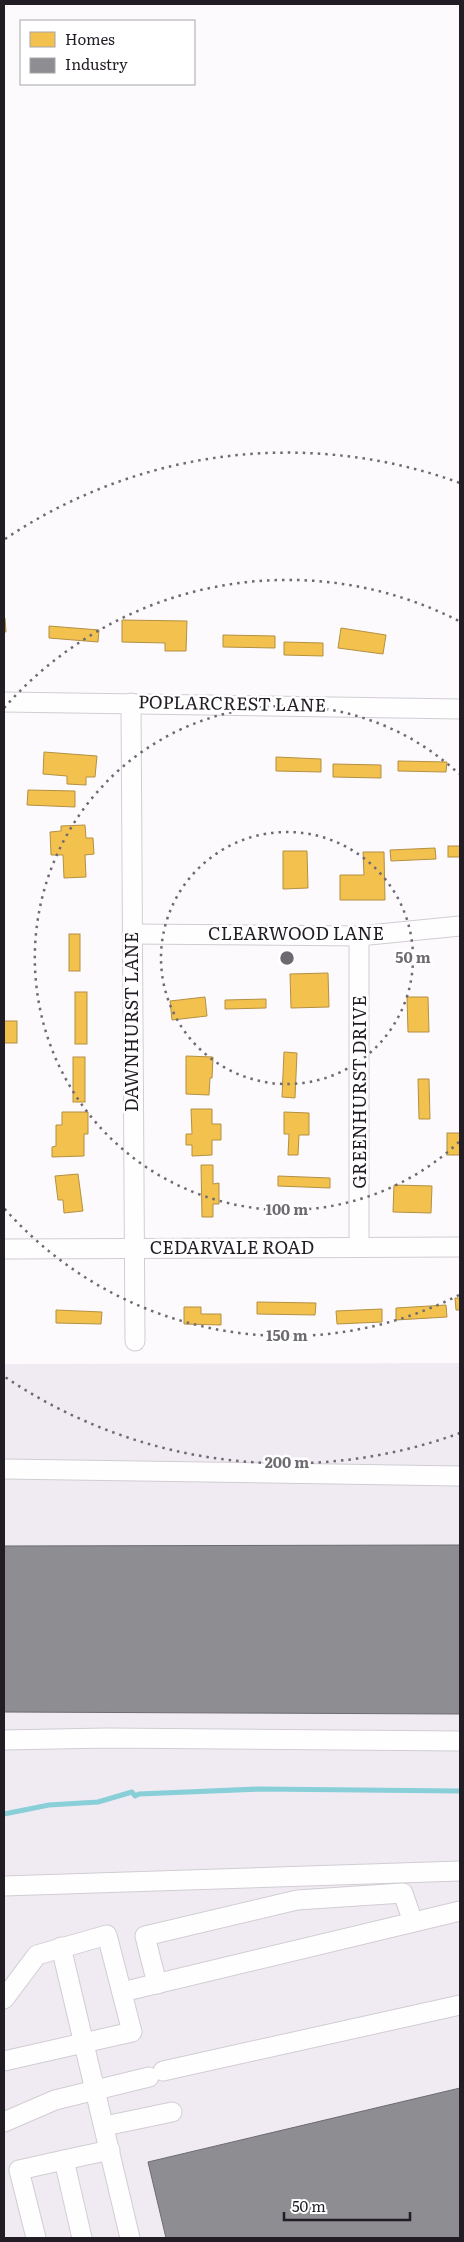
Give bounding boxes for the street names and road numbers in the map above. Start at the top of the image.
street label: POPLARCREST LANE [138,687,326,718]
street label: CLEARWOOD LANE [208,919,384,946]
street label: DAWNHURST LANE [117,932,144,1112]
street label: GREENHURST DRIVE [345,995,372,1189]
street label: CEDARVALE ROAD [150,1233,314,1260]

